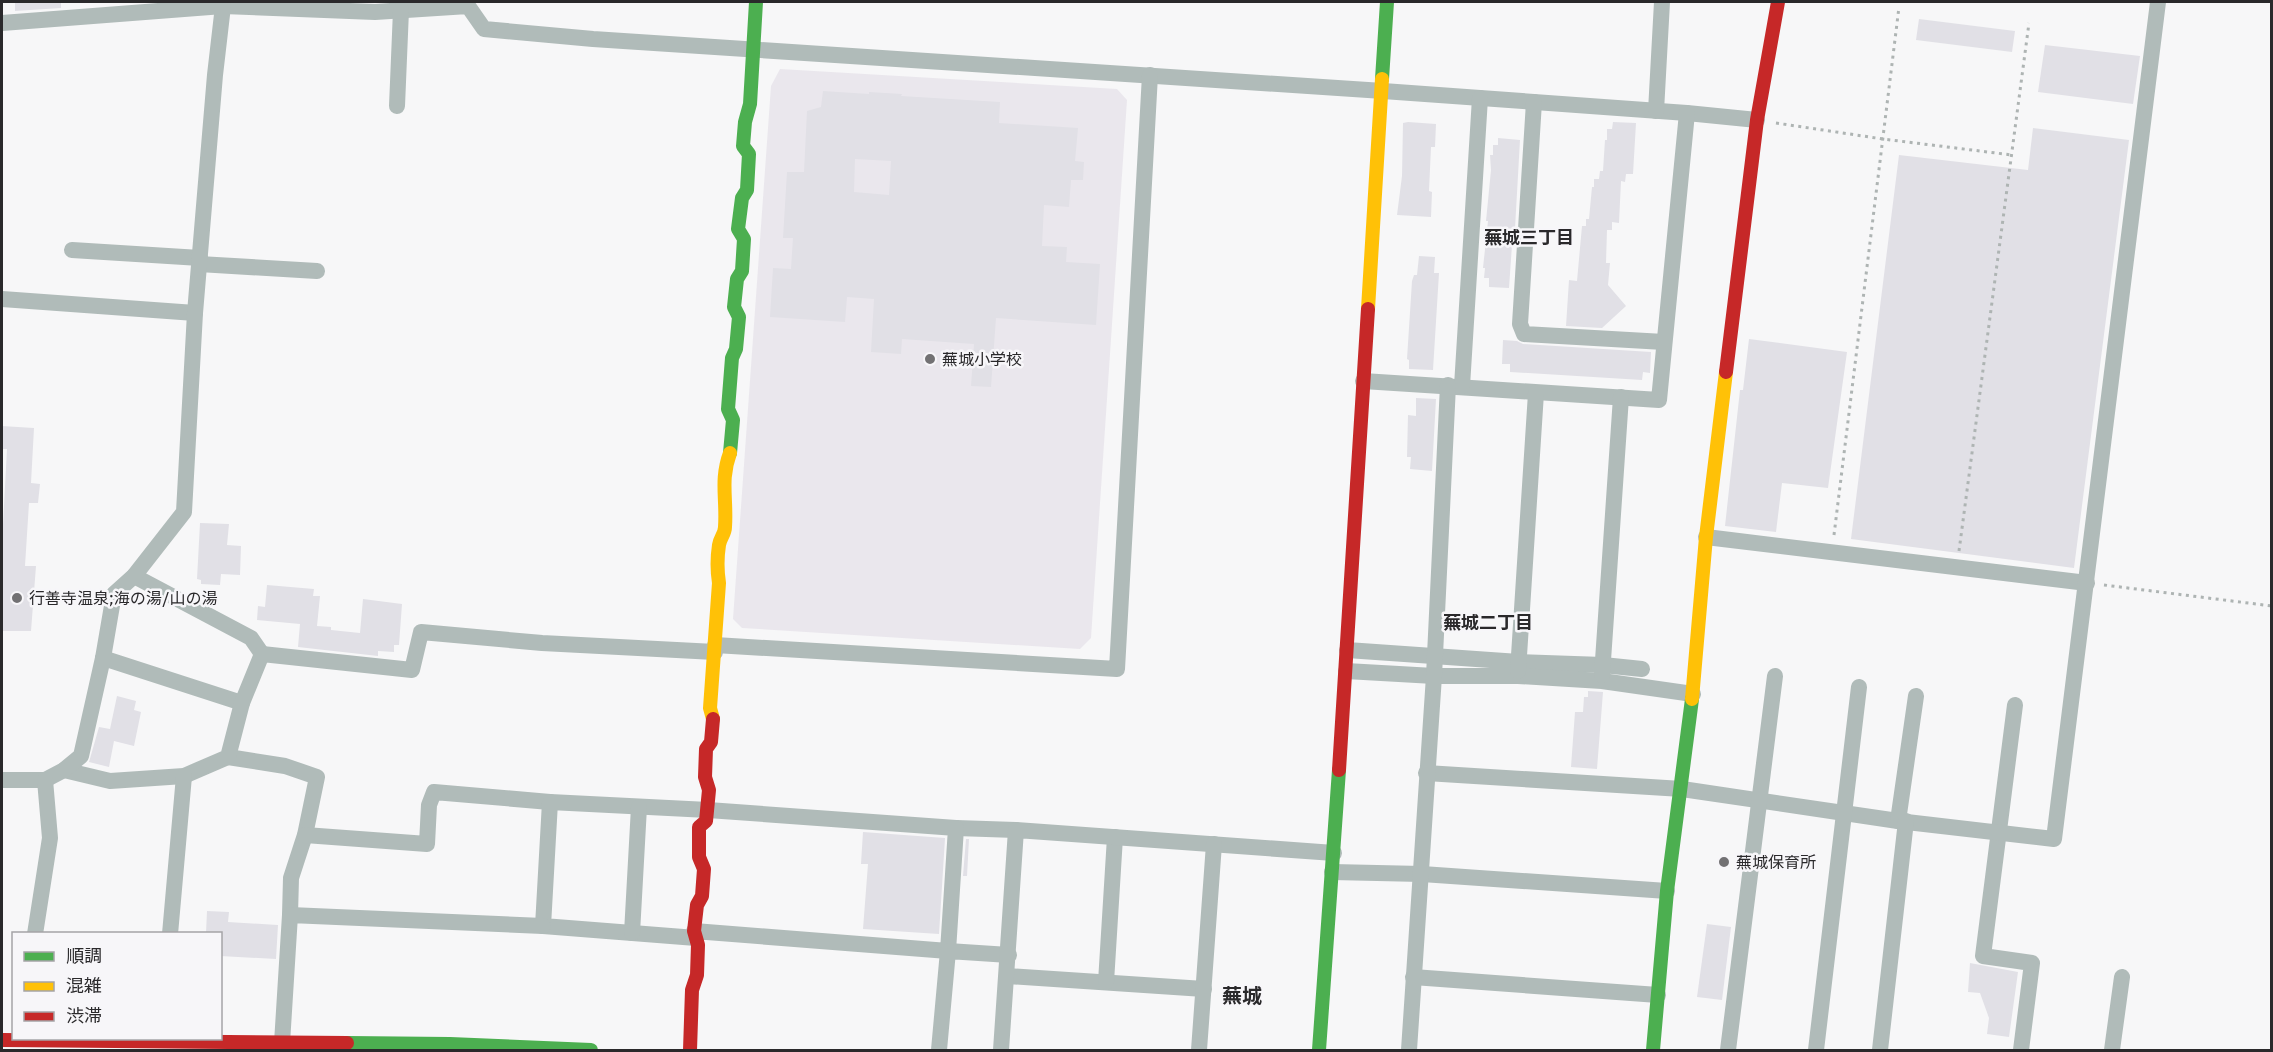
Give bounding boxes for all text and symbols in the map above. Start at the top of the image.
district label: 蕪城三丁目 [1484,226,1574,248]
place label: 蕪城小学校 [942,349,1022,369]
marker: 蕪城小学校 [923,352,937,366]
place label: 行善寺温泉;海の湯/山の湯 [29,588,217,608]
marker: 行善寺温泉;海の湯/山の湯 [10,591,24,605]
district label: 蕪城二丁目 [1443,611,1533,633]
place label: 蕪城保育所 [1736,852,1816,872]
marker: 蕪城保育所 [1717,855,1731,869]
legend [12,932,222,1040]
text: 順調 [66,944,102,966]
text: 混雑 [66,974,102,996]
district label: 蕪城 [1222,983,1262,1007]
text: 渋滞 [66,1004,102,1026]

